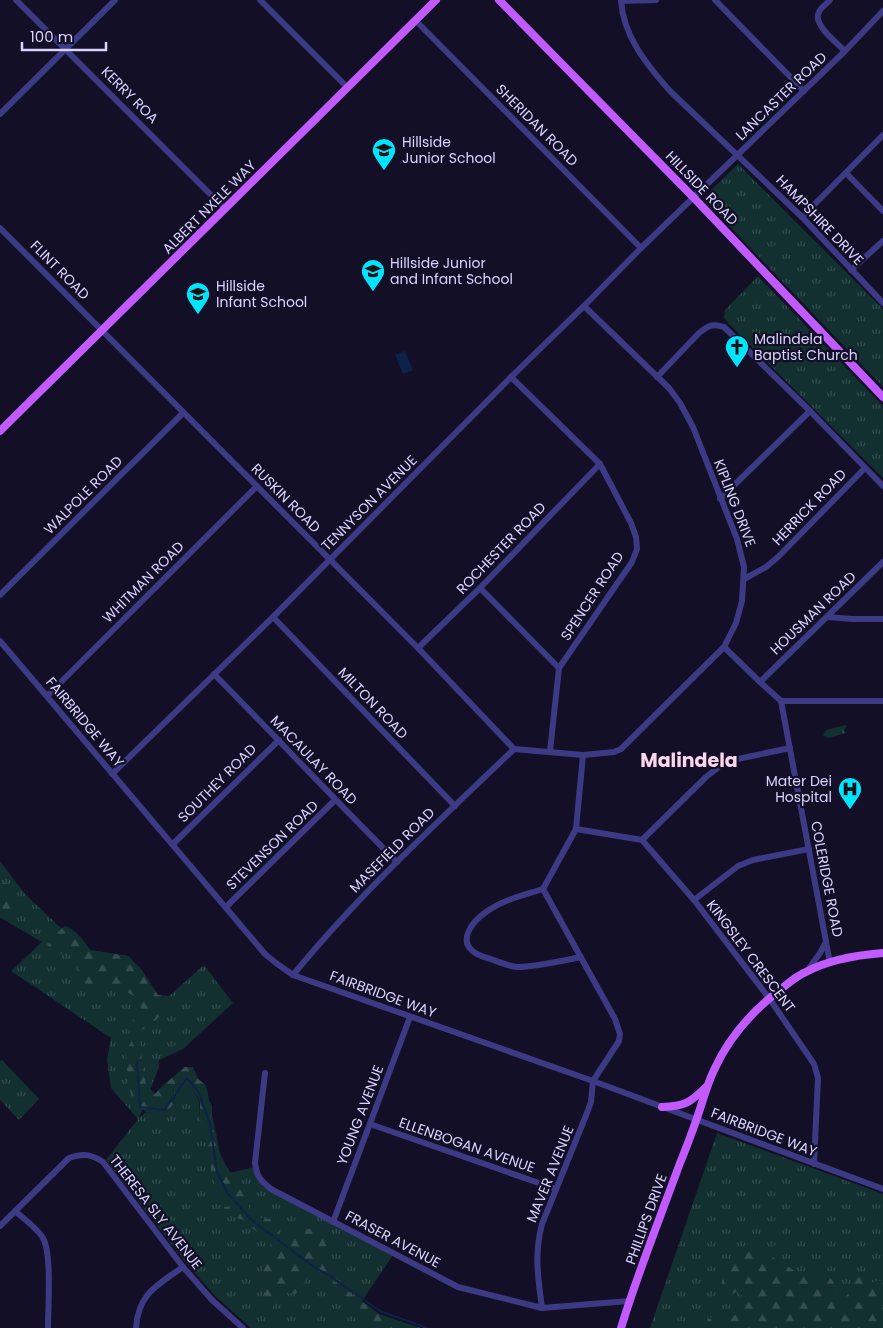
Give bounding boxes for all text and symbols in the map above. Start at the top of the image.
scale bar [22,20,106,52]
text: 100 m [30,26,73,47]
street label: LANCASTER ROAD [731,47,831,145]
street label: KERRY ROA [97,62,163,128]
street label: SHERIDAN ROAD [491,79,583,171]
place label: Hillside Junior School [402,132,496,168]
school or university icon: Hillside Junior School [371,137,397,171]
street label: HILLSIDE ROAD [661,146,743,230]
street label: ALBERT NXELE WAY [158,156,260,258]
street label: HAMPSHIRE DRIVE [772,170,868,270]
street label: FLINT ROAD [26,236,94,304]
place label: Hillside Junior and Infant School [390,253,513,289]
school or university icon: Hillside Junior and Infant School [360,258,386,292]
place label: Hillside Infant School [216,276,307,312]
school or university icon: Hillside Infant School [185,281,211,315]
place label: Malindela Baptist Church [754,329,858,365]
church icon: Malindela Baptist Church [724,334,750,368]
street label: WALPOLE ROAD [39,451,127,539]
street label: TENNYSON AVENUE [317,451,421,555]
street label: KIPLING DRIVE [709,456,761,550]
street label: RUSKIN ROAD [247,459,325,537]
street label: HERRICK ROAD [767,464,851,550]
street label: ROCHESTER ROAD [452,497,550,599]
street label: WHITMAN ROAD [98,537,188,627]
street label: SPENCER ROAD [556,548,628,644]
street label: HOUSMAN ROAD [766,567,860,659]
street label: MILTON ROAD [334,663,412,743]
street label: FAIRBRIDGE WAY [41,673,129,771]
street label: MACAULAY ROAD [266,711,362,809]
street label: SOUTHEY ROAD [173,739,261,827]
district label: Malindela [640,747,738,774]
place label: Mater Dei Hospital [766,771,832,807]
hospital icon: Mater Dei Hospital [837,776,863,810]
street label: STEVENSON ROAD [221,796,323,894]
street label: MASEFIELD ROAD [345,803,439,897]
street label: COLERIDGE ROAD [806,819,848,939]
street label: KINGSLEY CRESCENT [702,896,800,1017]
street label: FAIRBRIDGE WAY [327,965,439,1023]
street label: YOUNG AVENUE [332,1062,388,1168]
street label: FAIRBRIDGE WAY [708,1103,820,1161]
street label: ELLENBOGAN AVENUE [396,1112,538,1178]
street label: MAVER AVENUE [521,1123,579,1225]
street label: THERESA SLY AVENUE [105,1151,207,1273]
street label: PHILLIPS DRIVE [620,1171,672,1267]
street label: FRASER AVENUE [342,1205,444,1273]

